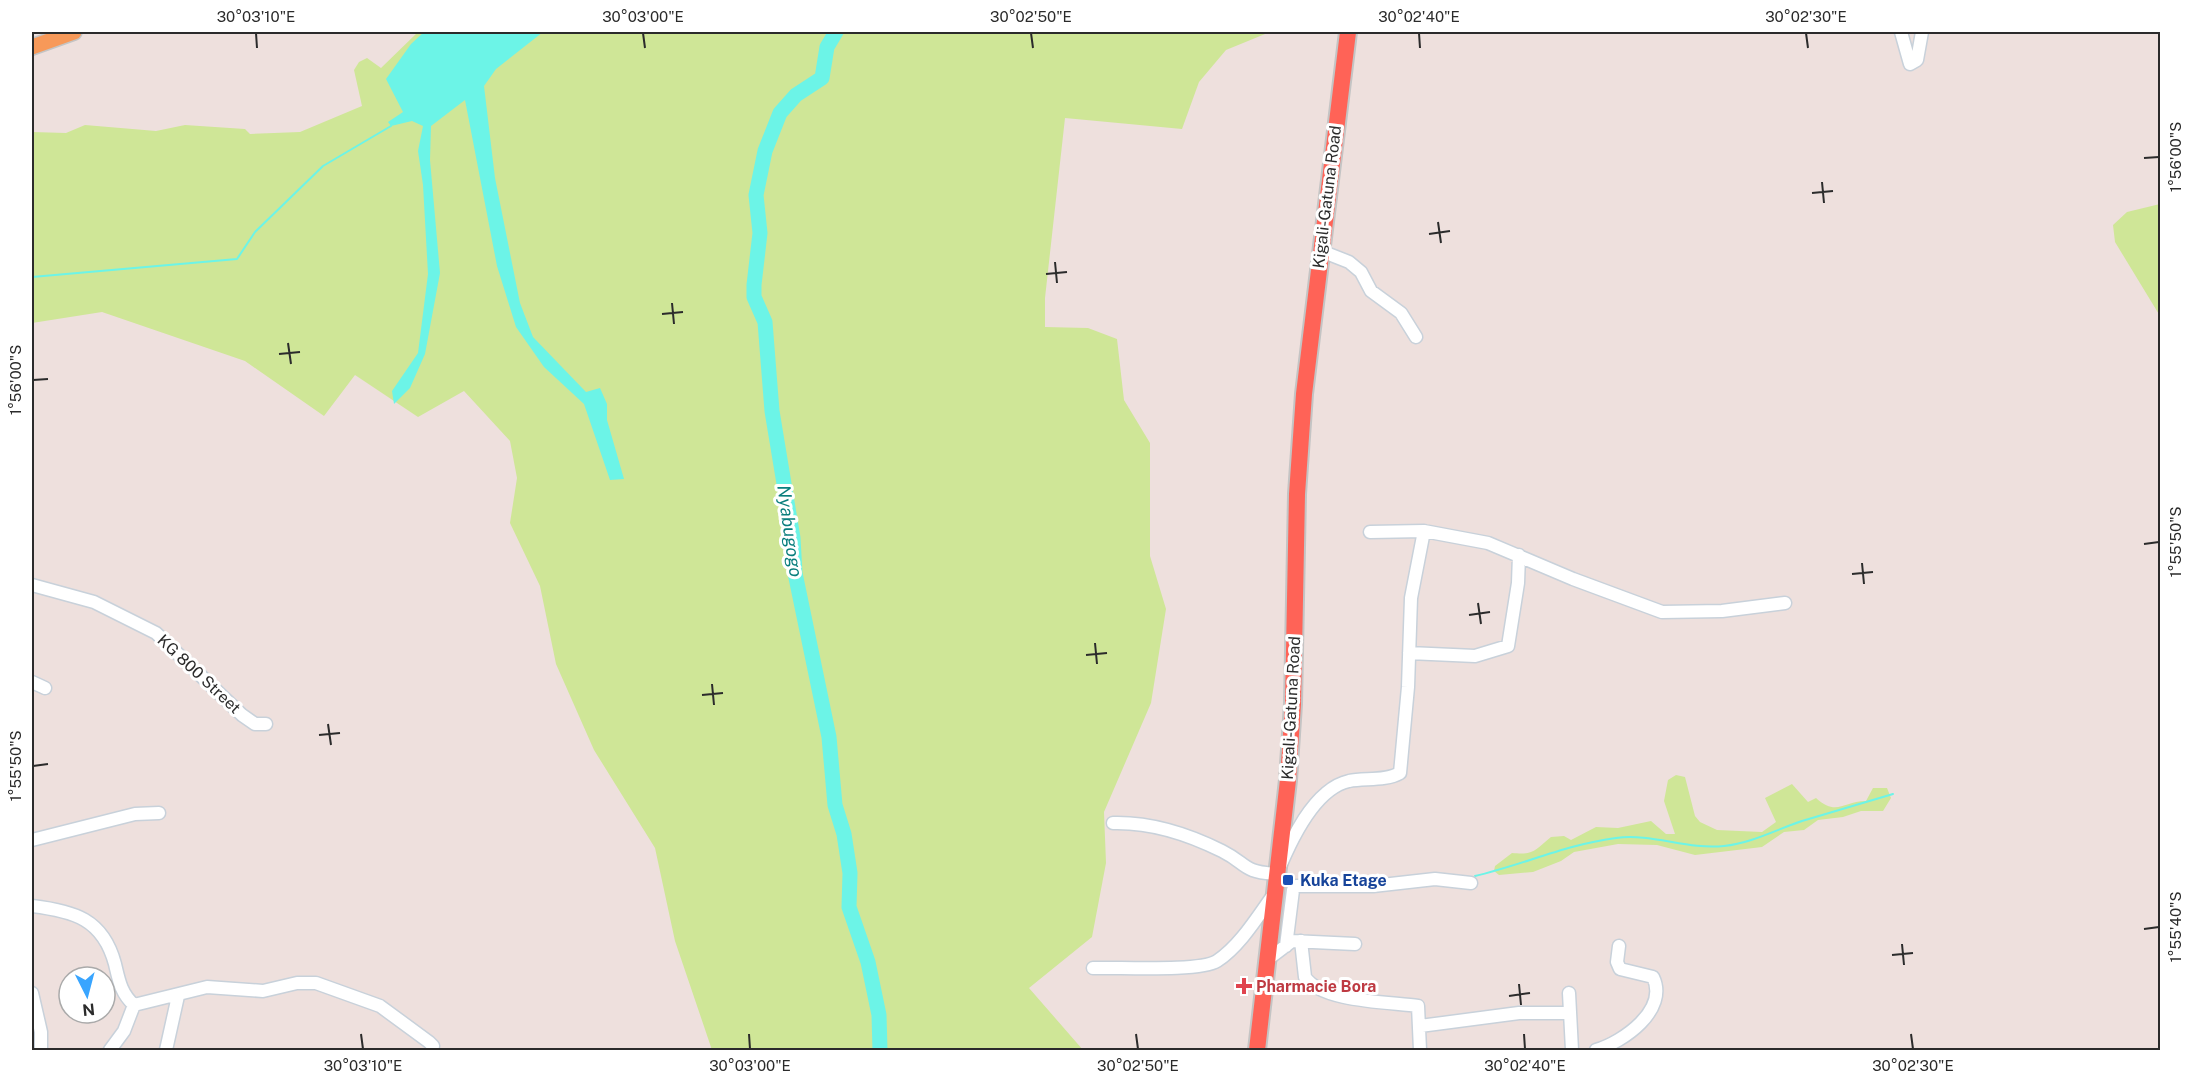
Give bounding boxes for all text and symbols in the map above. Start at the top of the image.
text: 30°03'10"E [217,8,295,25]
text: 30°03'00"E [602,8,684,25]
text: 30°02'50"E [990,8,1072,25]
text: 30°02'40"E [1378,8,1460,25]
text: 30°02'30"E [1765,8,1847,25]
text: 1°56'00"S [2167,122,2184,192]
street label: Kigali-Gatuna Road [1309,124,1345,270]
text: 1°56'00"S [7,345,24,415]
water label: Nyabugogo [773,484,807,578]
text: 1°55'50"S [2167,506,2184,578]
street label: KG 800 Street [153,631,245,717]
street label: Kigali-Gatuna Road [1278,636,1304,780]
text: 1°55'50"S [7,730,24,802]
place label: Kuka Etage [1300,871,1387,890]
marker: Kuka Etage [1281,873,1295,887]
text: 1°55'40"S [2167,891,2184,963]
north arrow [57,965,117,1025]
place label: Pharmacie Bora [1256,977,1376,996]
marker: Pharmacie Bora [1237,979,1251,993]
text: N [81,999,96,1020]
text: 30°03'10"E [324,1057,402,1074]
text: 30°03'00"E [709,1057,791,1074]
text: 30°02'50"E [1097,1057,1179,1074]
text: 30°02'40"E [1484,1057,1566,1074]
text: 30°02'30"E [1872,1057,1954,1074]

